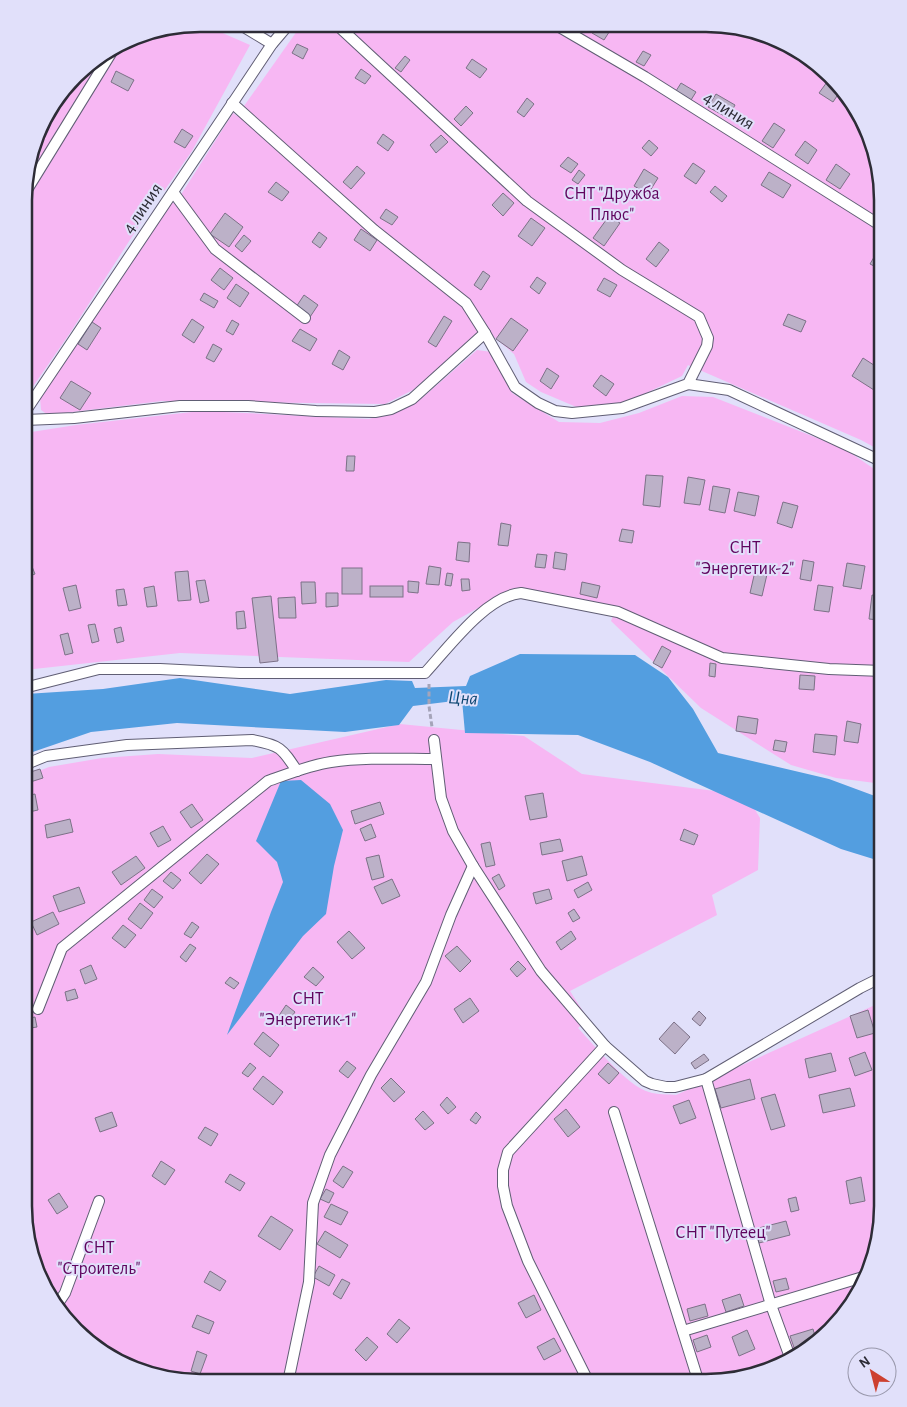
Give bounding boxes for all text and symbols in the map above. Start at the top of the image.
street label: 4 линия [700,88,757,133]
street label: 4 линия [120,180,166,237]
park label: СНТ "Дружба Плюс" [564,184,660,224]
park label: СНТ "Энергетик-2" [696,539,794,578]
water label: Цна [448,688,478,709]
park label: СНТ "Энергетик-1" [260,990,356,1029]
park label: СНТ "Путеец" [675,1224,771,1242]
park label: СНТ "Строитель" [58,1239,140,1278]
north arrow [847,1347,897,1397]
text: N [857,1354,873,1371]

